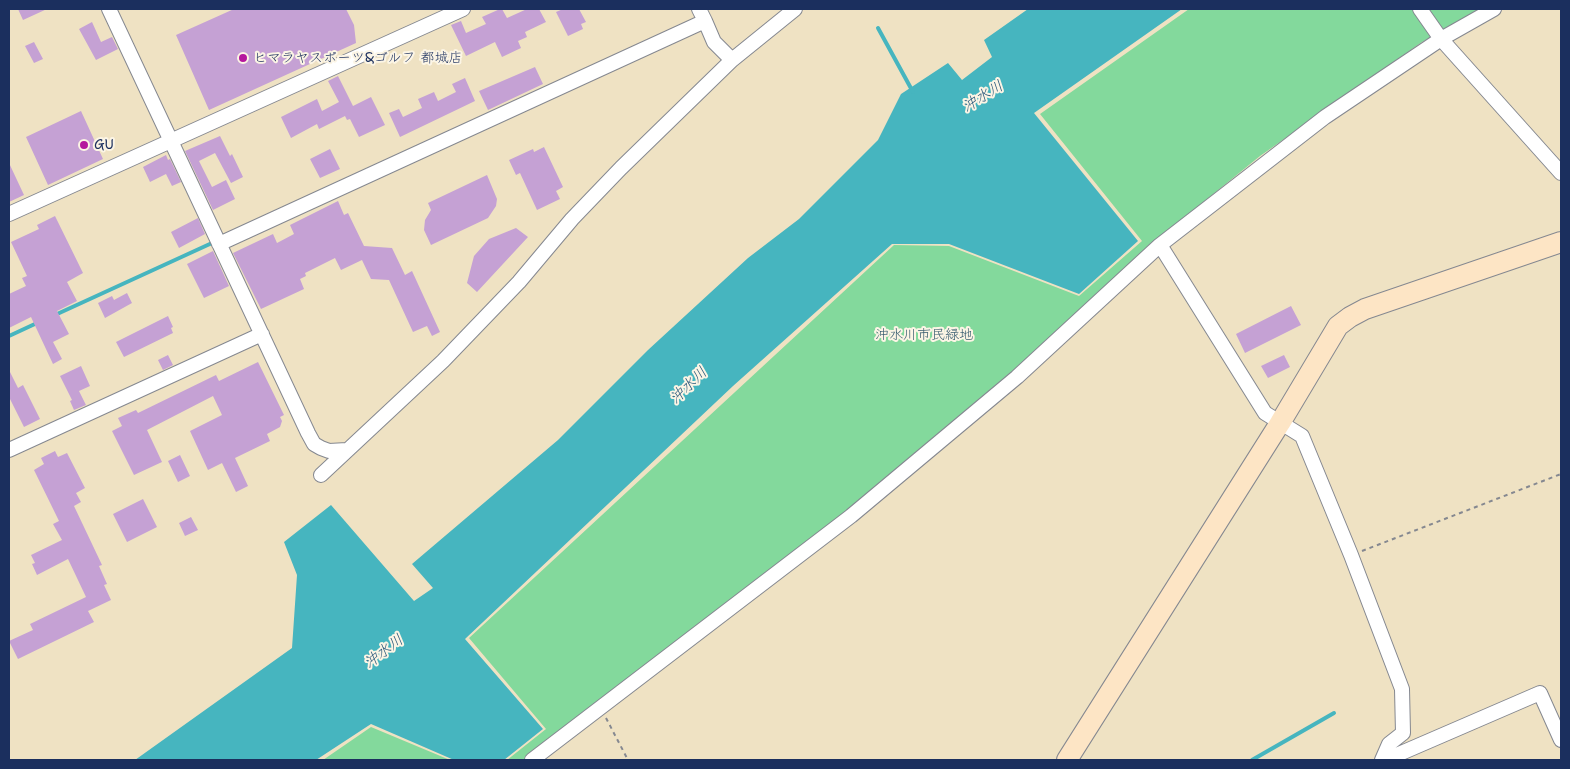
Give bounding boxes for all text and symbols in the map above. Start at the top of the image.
place label: ヒマラヤスポーツ&ゴルフ 都城店 [253,50,462,66]
marker: ヒマラヤスポーツ&ゴルフ 都城店 [237,52,249,64]
water label: 沖水川 [959,77,1007,117]
place label: GU [94,137,114,153]
marker: GU [78,139,90,151]
park label: 沖水川市民緑地 [875,327,973,343]
water label: 沖水川 [667,364,711,408]
water label: 沖水川 [361,631,407,673]

